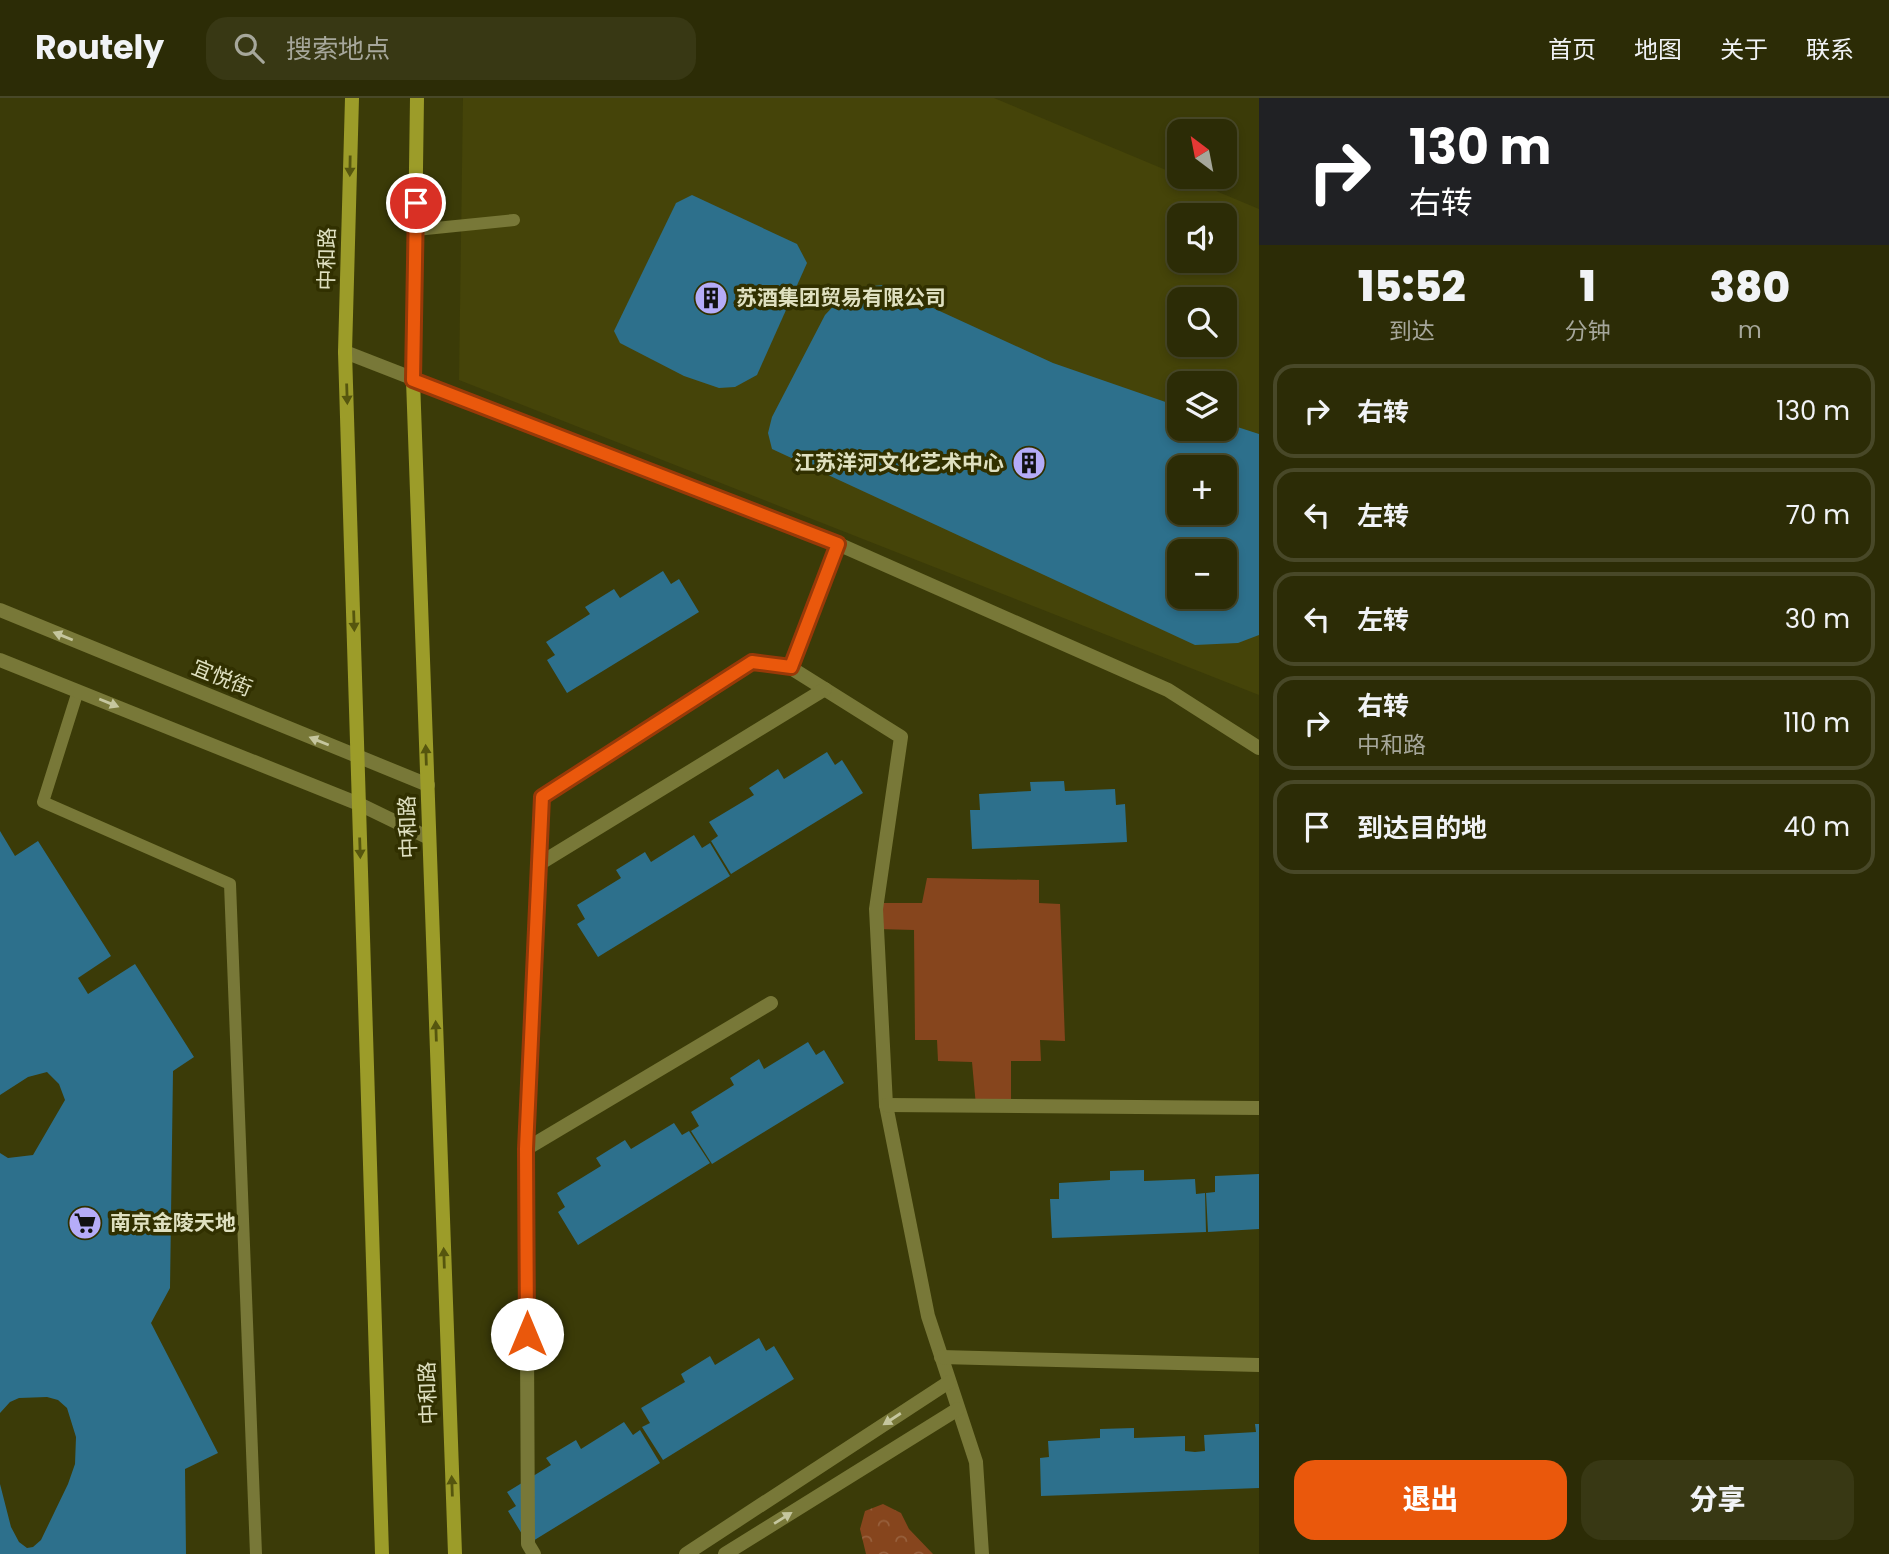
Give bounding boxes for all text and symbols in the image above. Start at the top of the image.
search box [206,17,696,80]
text: Routely [35,24,164,71]
icon: search [230,29,268,67]
text: 搜索地点 [286,31,390,67]
text: 首页 [1548,33,1596,66]
text: 地图 [1634,33,1682,66]
text: 关于 [1720,33,1768,66]
text: 联系 [1806,33,1854,66]
text: 130 m [1409,113,1551,181]
north arrow [1167,119,1237,189]
map controls [1167,119,1237,609]
icon: right [1294,126,1385,217]
one-way arrow [344,155,356,177]
pin [386,173,446,233]
text: 右转 [1409,180,1473,225]
icon: arrive [397,184,435,222]
button: sound [1167,203,1237,273]
street label: 中和路 [311,227,342,291]
text: 15:52 [1358,257,1466,316]
text: 1 [1579,257,1596,316]
text: 380 [1709,258,1790,317]
building icon: 苏酒集团贸易有限公司 [692,279,730,317]
place label: 苏酒集团贸易有限公司 [736,283,946,312]
button: search [1167,287,1237,357]
text: m [1738,314,1762,346]
text: 到达 [1389,315,1435,347]
text: 分钟 [1565,315,1611,347]
button: layers [1167,371,1237,441]
one-way arrow [341,383,352,405]
icon: right [1298,392,1336,430]
text: 130 m [1776,393,1850,429]
text: 右转 [1357,394,1409,430]
building icon: 江苏洋河文化艺术中心 [1010,444,1048,482]
place label: 江苏洋河文化艺术中心 [794,448,1004,477]
button: + [1167,455,1237,525]
icon: left [1298,496,1336,534]
text: 70 m [1786,497,1850,533]
text: 左转 [1357,498,1409,534]
button: − [1167,539,1237,609]
icon: left [1298,600,1336,638]
text: 30 m [1785,601,1850,637]
text: 左转 [1357,602,1409,638]
one-way arrow [348,610,359,632]
one-way arrow [53,630,74,641]
street label: 宜悦街 [188,652,257,703]
text: 右转 [1357,688,1409,724]
one-way arrow [98,698,119,709]
icon: right [1298,704,1336,742]
text: 110 m [1783,705,1850,741]
text: 中和路 [1357,729,1426,761]
one-way arrow [308,735,329,746]
one-way arrow [421,744,432,766]
street label: 中和路 [392,795,423,859]
icon: arrive [1298,808,1336,846]
text: 40 m [1784,809,1850,845]
text: 到达目的地 [1357,810,1487,846]
one-way arrow [355,838,366,860]
one-way arrow [431,1020,442,1042]
supermarket icon: 南京金陵天地 [66,1204,104,1242]
place label: 南京金陵天地 [110,1208,236,1237]
one-way arrow [439,1247,450,1269]
position arrow [490,1297,564,1371]
street label: 中和路 [412,1361,443,1425]
one-way arrow [882,1413,902,1426]
button: 退出 [1294,1460,1567,1540]
button: 分享 [1581,1460,1854,1540]
one-way arrow [447,1475,458,1497]
one-way arrow [774,1511,793,1524]

